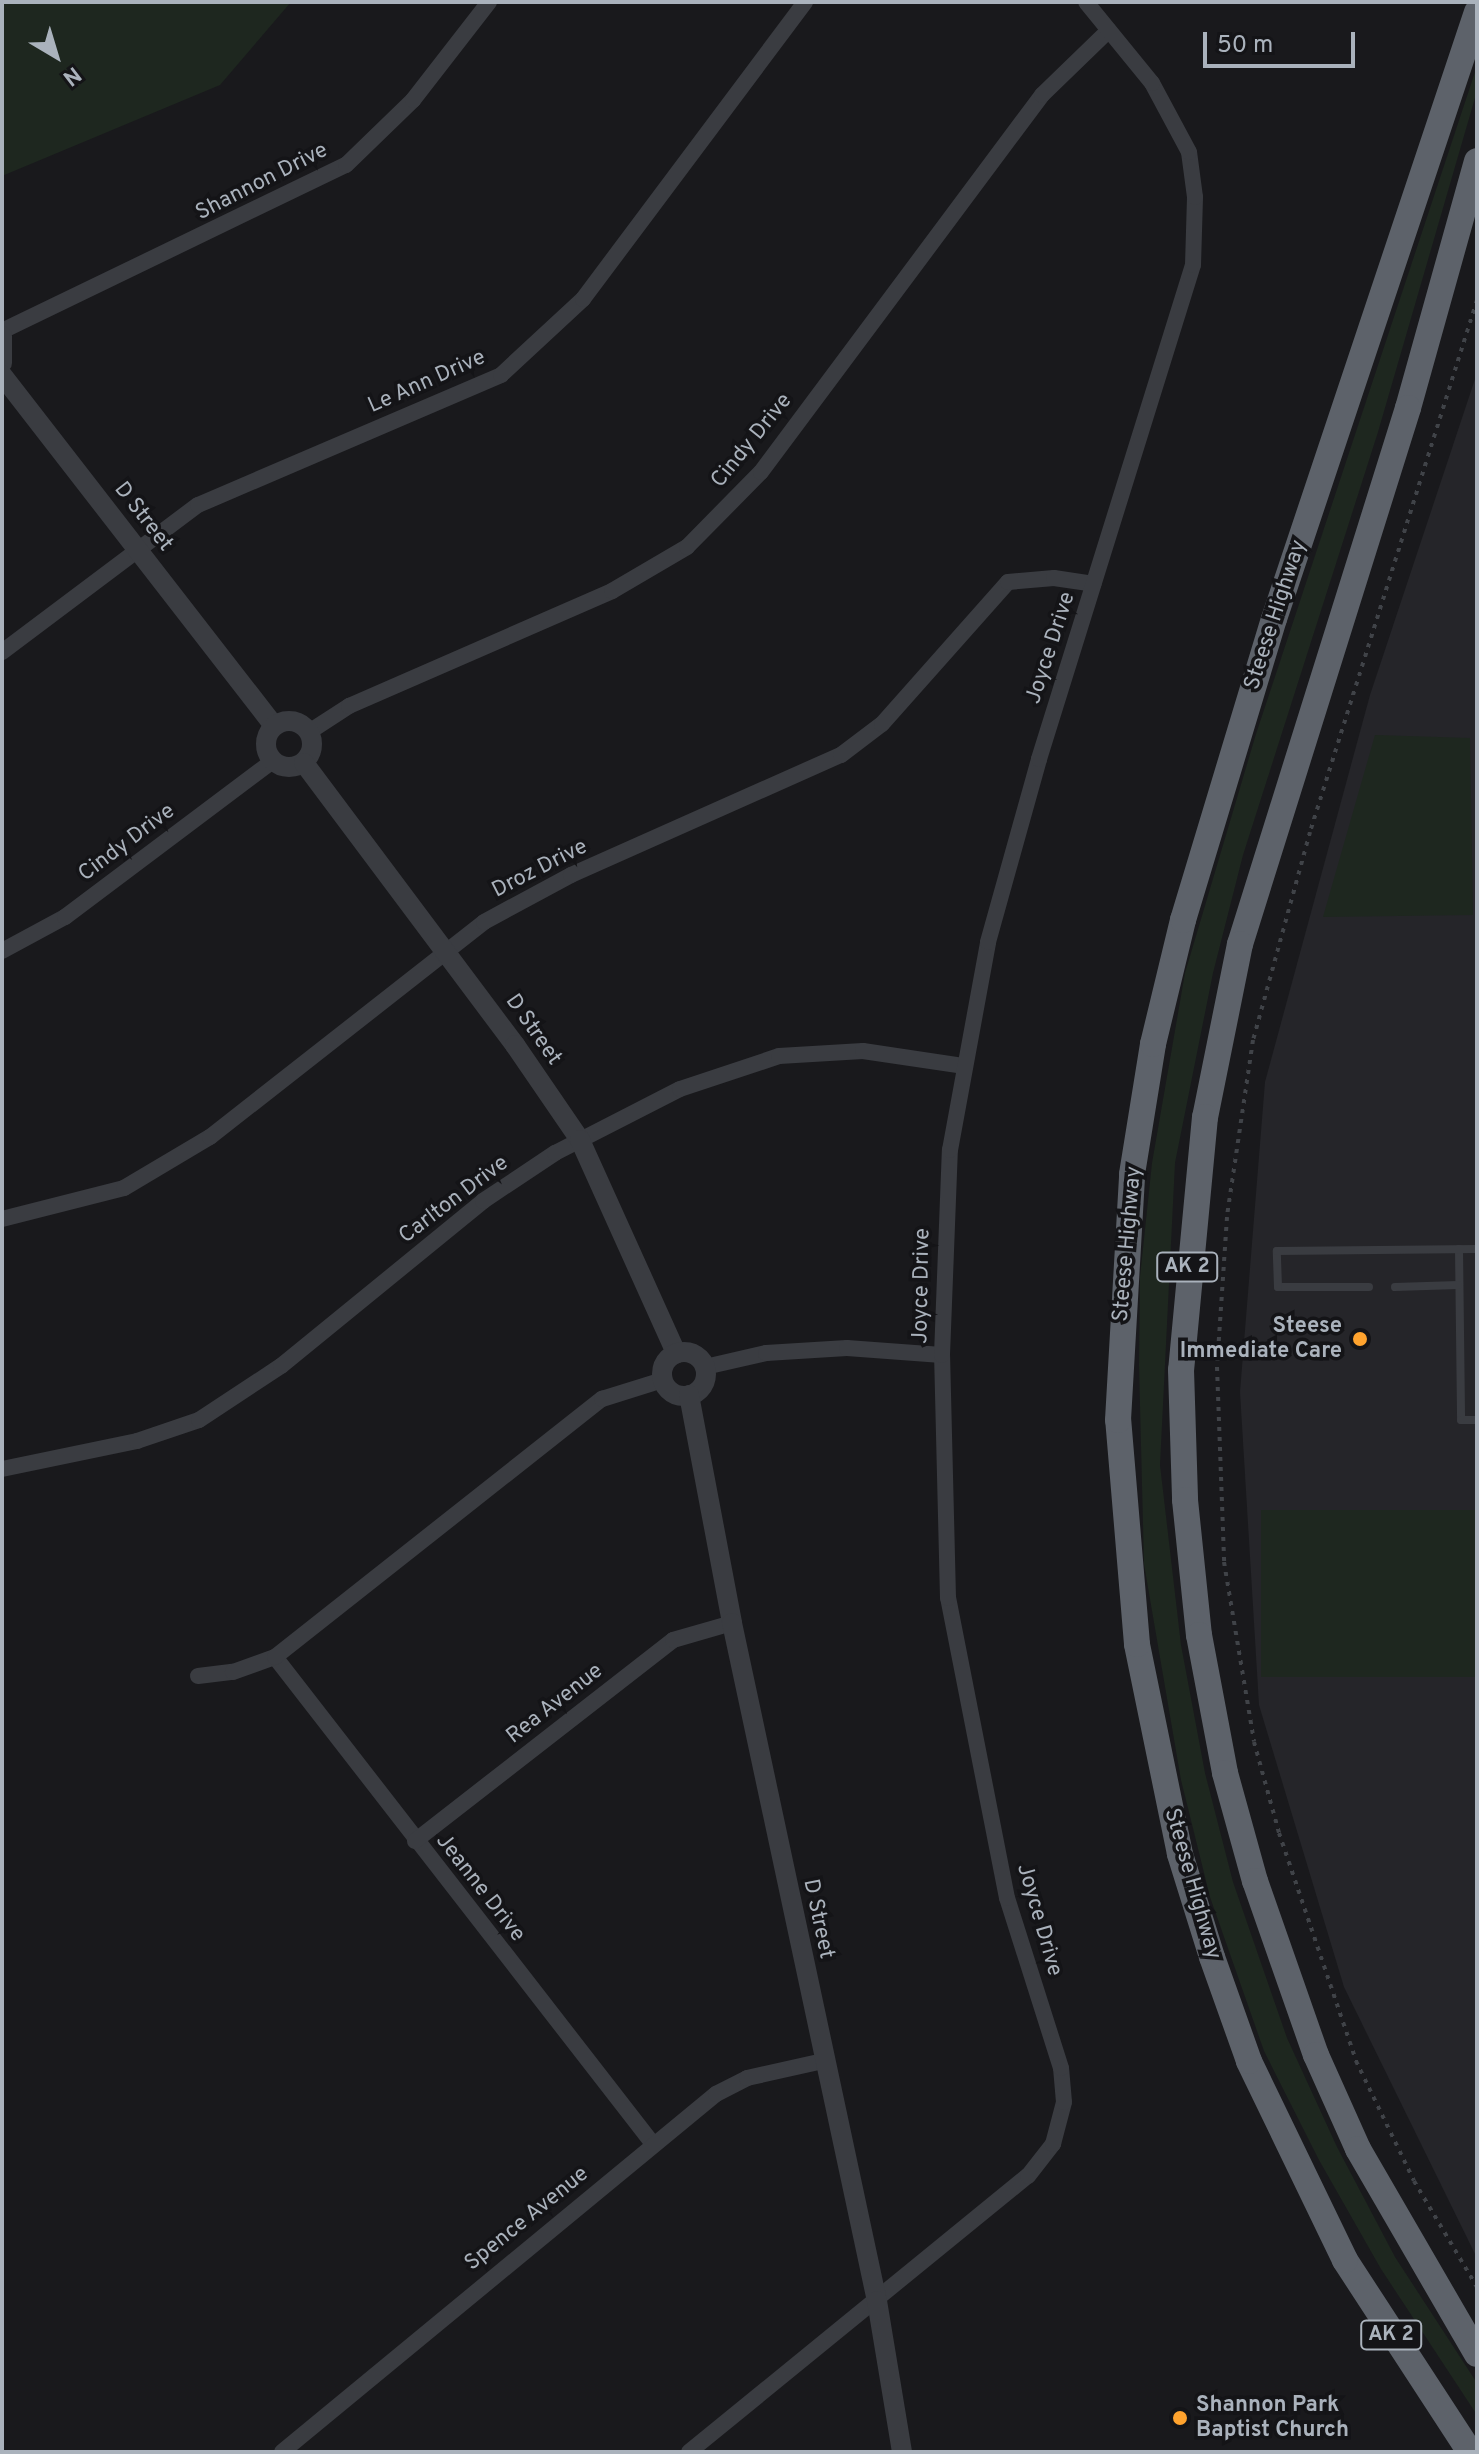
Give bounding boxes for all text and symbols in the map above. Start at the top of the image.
north arrow [16,16,96,96]
scale bar [1207,16,1359,66]
text: 50 m [1217,31,1273,61]
text: N [57,60,86,91]
street label: Shannon Drive [192,137,332,227]
street label: Le Ann Drive [364,344,490,420]
street label: Cindy Drive [706,388,798,494]
street label: D Street [108,477,178,557]
street label: Steese Highway [1239,537,1313,693]
street label: Joyce Drive [1021,589,1081,707]
street label: Cindy Drive [74,798,180,888]
street label: Droz Drive [488,834,592,904]
street label: D Street [499,989,567,1071]
street label: Carlton Drive [394,1150,514,1250]
street label: Steese Highway [1108,1165,1148,1323]
street label: Joyce Drive [908,1228,936,1344]
road number: AK 2 [1155,1251,1219,1283]
place label: Steese Immediate Care [1180,1313,1342,1364]
marker: Steese Immediate Care [1349,1328,1371,1350]
street label: Rea Avenue [501,1658,609,1750]
street label: Steese Highway [1158,1805,1226,1963]
street label: Jeanne Drive [430,1829,530,1947]
street label: Joyce Drive [1010,1861,1068,1979]
street label: D Street [797,1877,839,1961]
street label: Spence Avenue [459,2161,595,2277]
road number: AK 2 [1359,2319,1423,2351]
place label: Shannon Park Baptist Church [1196,2392,1349,2444]
marker: Shannon Park Baptist Church [1171,2409,1189,2427]

